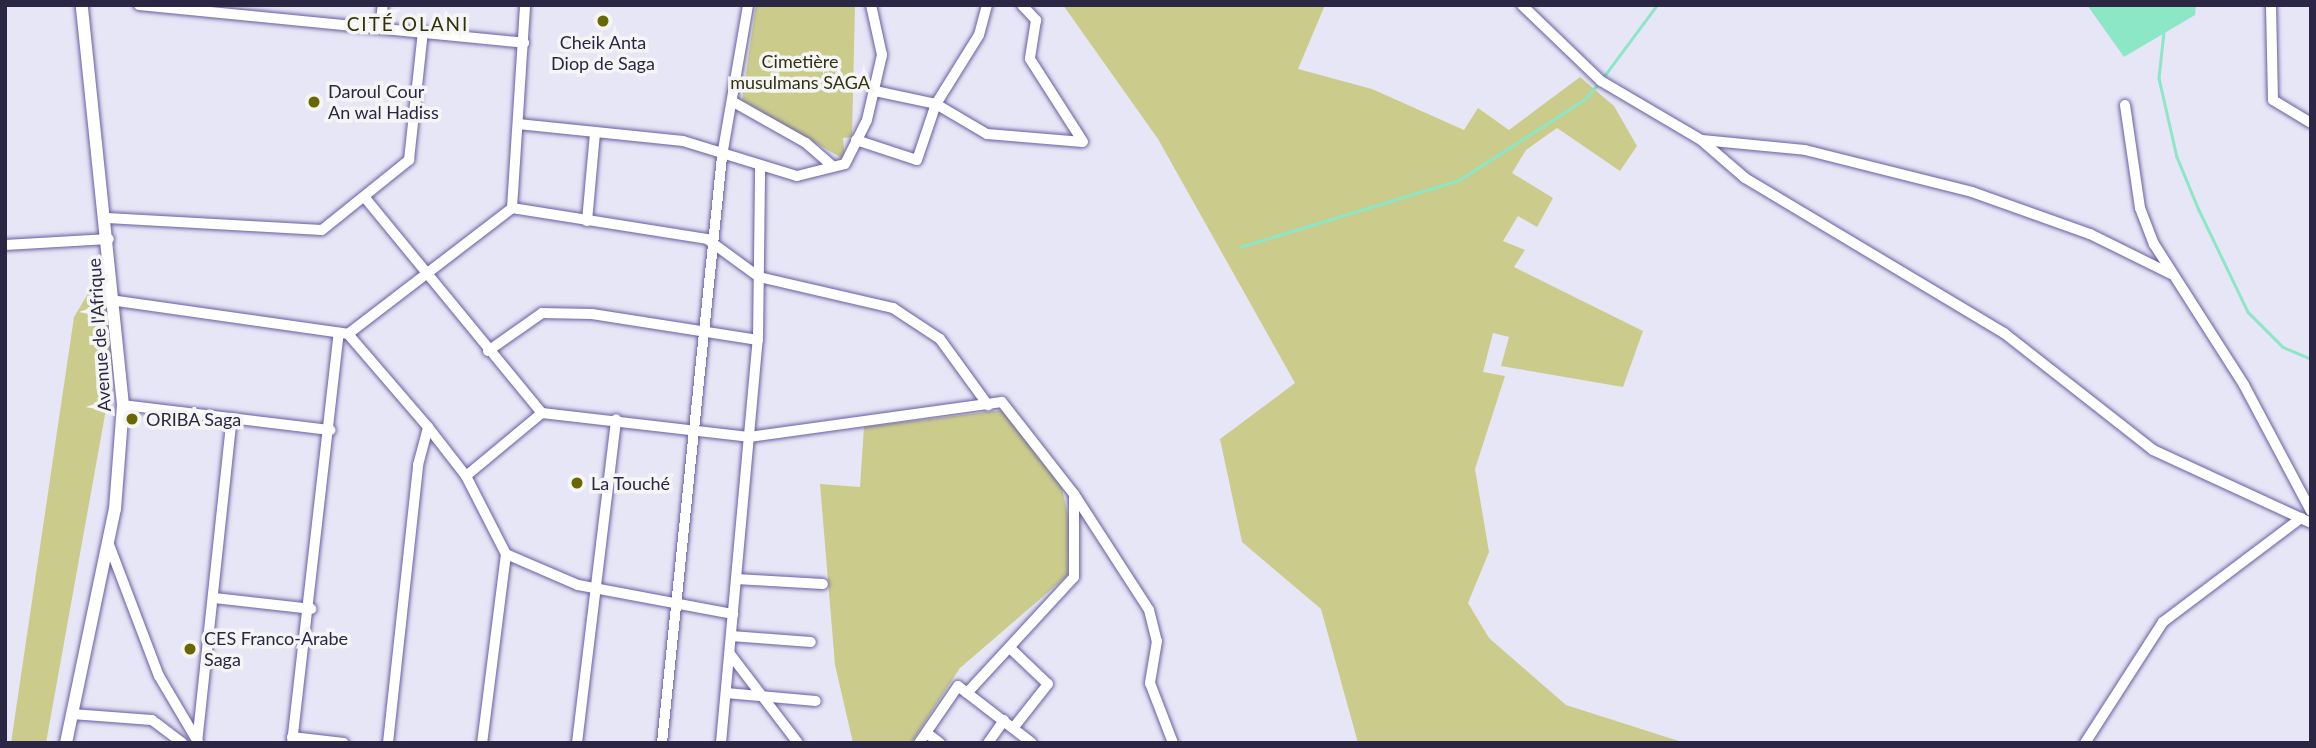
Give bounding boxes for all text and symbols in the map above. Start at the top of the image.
district label: CITÉ OLANI [348,13,468,35]
marker: Cheik Anta Diop de Saga [595,13,611,29]
place label: Cheik Anta Diop de Saga [551,32,655,74]
park label: Cimetière musulmans SAGA [730,51,870,94]
place label: Daroul Cour An wal Hadiss [328,81,439,124]
marker: Daroul Cour An wal Hadiss [306,94,322,110]
street label: Avenue de l'Afrique [83,257,115,413]
place label: ORIBA Saga [146,408,242,430]
marker: ORIBA Saga [124,411,140,427]
place label: La Touché [591,472,671,494]
marker: La Touché [569,475,585,491]
place label: CES Franco-Arabe Saga [204,628,348,670]
marker: CES Franco-Arabe Saga [182,641,198,657]

